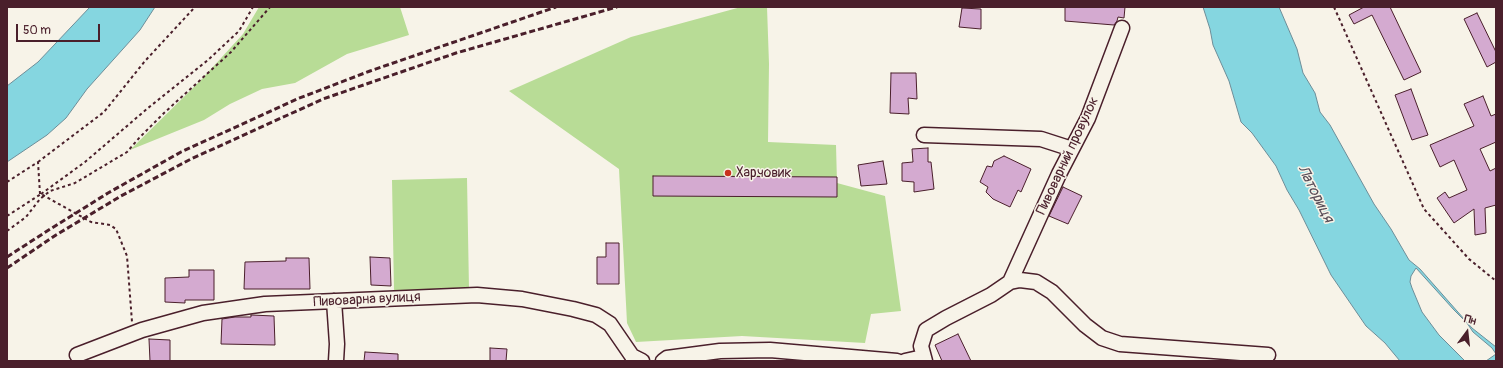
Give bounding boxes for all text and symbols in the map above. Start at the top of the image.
scale bar [18,16,102,42]
text: 50 m [23,23,51,38]
street label: Пивоварний провулок [1033,94,1103,218]
water label: Латориця [1293,162,1337,226]
place label: Харчовик [736,165,792,181]
marker: Харчовик [723,168,733,178]
street label: Пивоварна вулиця [313,289,421,311]
north arrow [1447,312,1487,352]
text: Пн [1463,312,1478,328]

